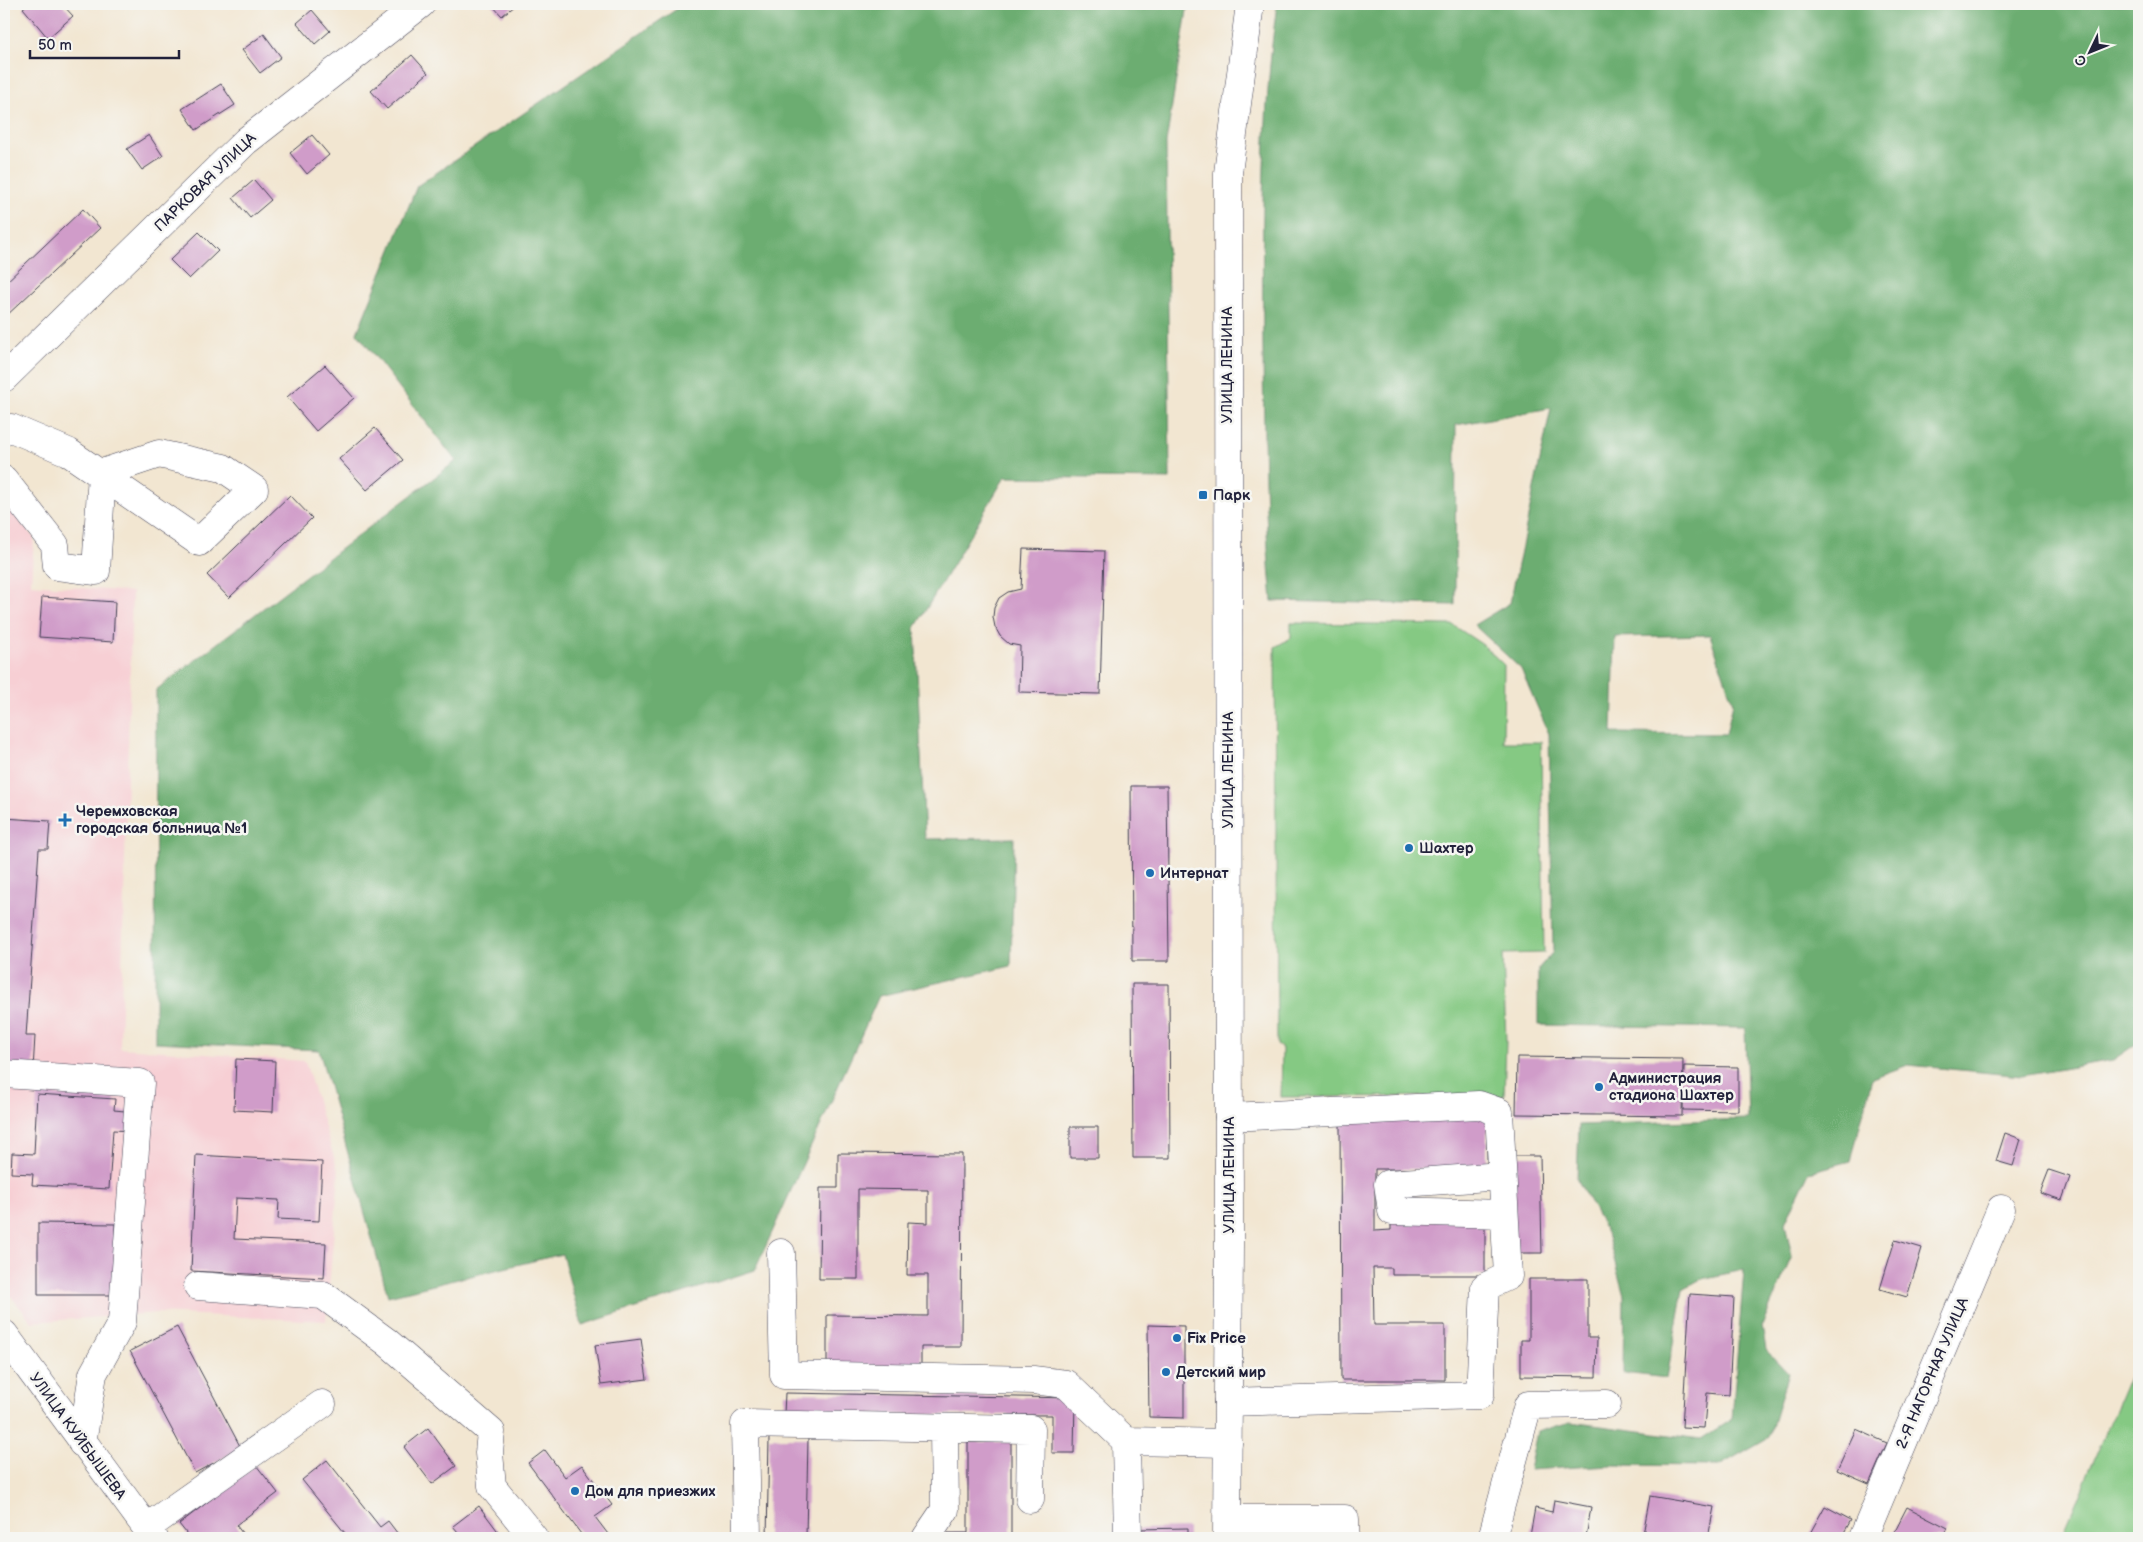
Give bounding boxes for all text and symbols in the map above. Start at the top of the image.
scale bar [30,28,179,60]
north arrow [2066,28,2116,78]
text: 50 m [38,36,72,55]
text: С [2071,51,2090,70]
street label: ПАРКОВАЯ УЛИЦА [150,128,261,236]
street label: УЛИЦА ЛЕНИНА [1218,306,1237,423]
place label: Парк [1213,486,1251,505]
marker: Парк [1197,489,1209,501]
street label: УЛИЦА ЛЕНИНА [1219,711,1238,828]
place label: Черемховская городская больница №1 [76,802,247,838]
marker: Черемховская городская больница №1 [58,813,72,827]
place label: Шахтер [1419,839,1474,858]
marker: Шахтер [1403,842,1415,854]
place label: Интернат [1160,864,1230,883]
marker: Интернат [1144,867,1156,879]
place label: Администрация стадиона Шахтер [1608,1069,1734,1105]
marker: Администрация стадиона Шахтер [1593,1081,1605,1093]
street label: УЛИЦА ЛЕНИНА [1220,1116,1239,1233]
street label: 2-Я НАГОРНАЯ УЛИЦА [1892,1294,1973,1452]
place label: Fix Price [1187,1329,1246,1348]
marker: Fix Price [1171,1332,1183,1344]
place label: Детский мир [1176,1363,1266,1382]
marker: Детский мир [1160,1366,1172,1378]
street label: УЛИЦА КУЙБЫШЕВА [25,1369,131,1504]
place label: Дом для приезжих [585,1482,715,1501]
marker: Дом для приезжих [569,1485,581,1497]

